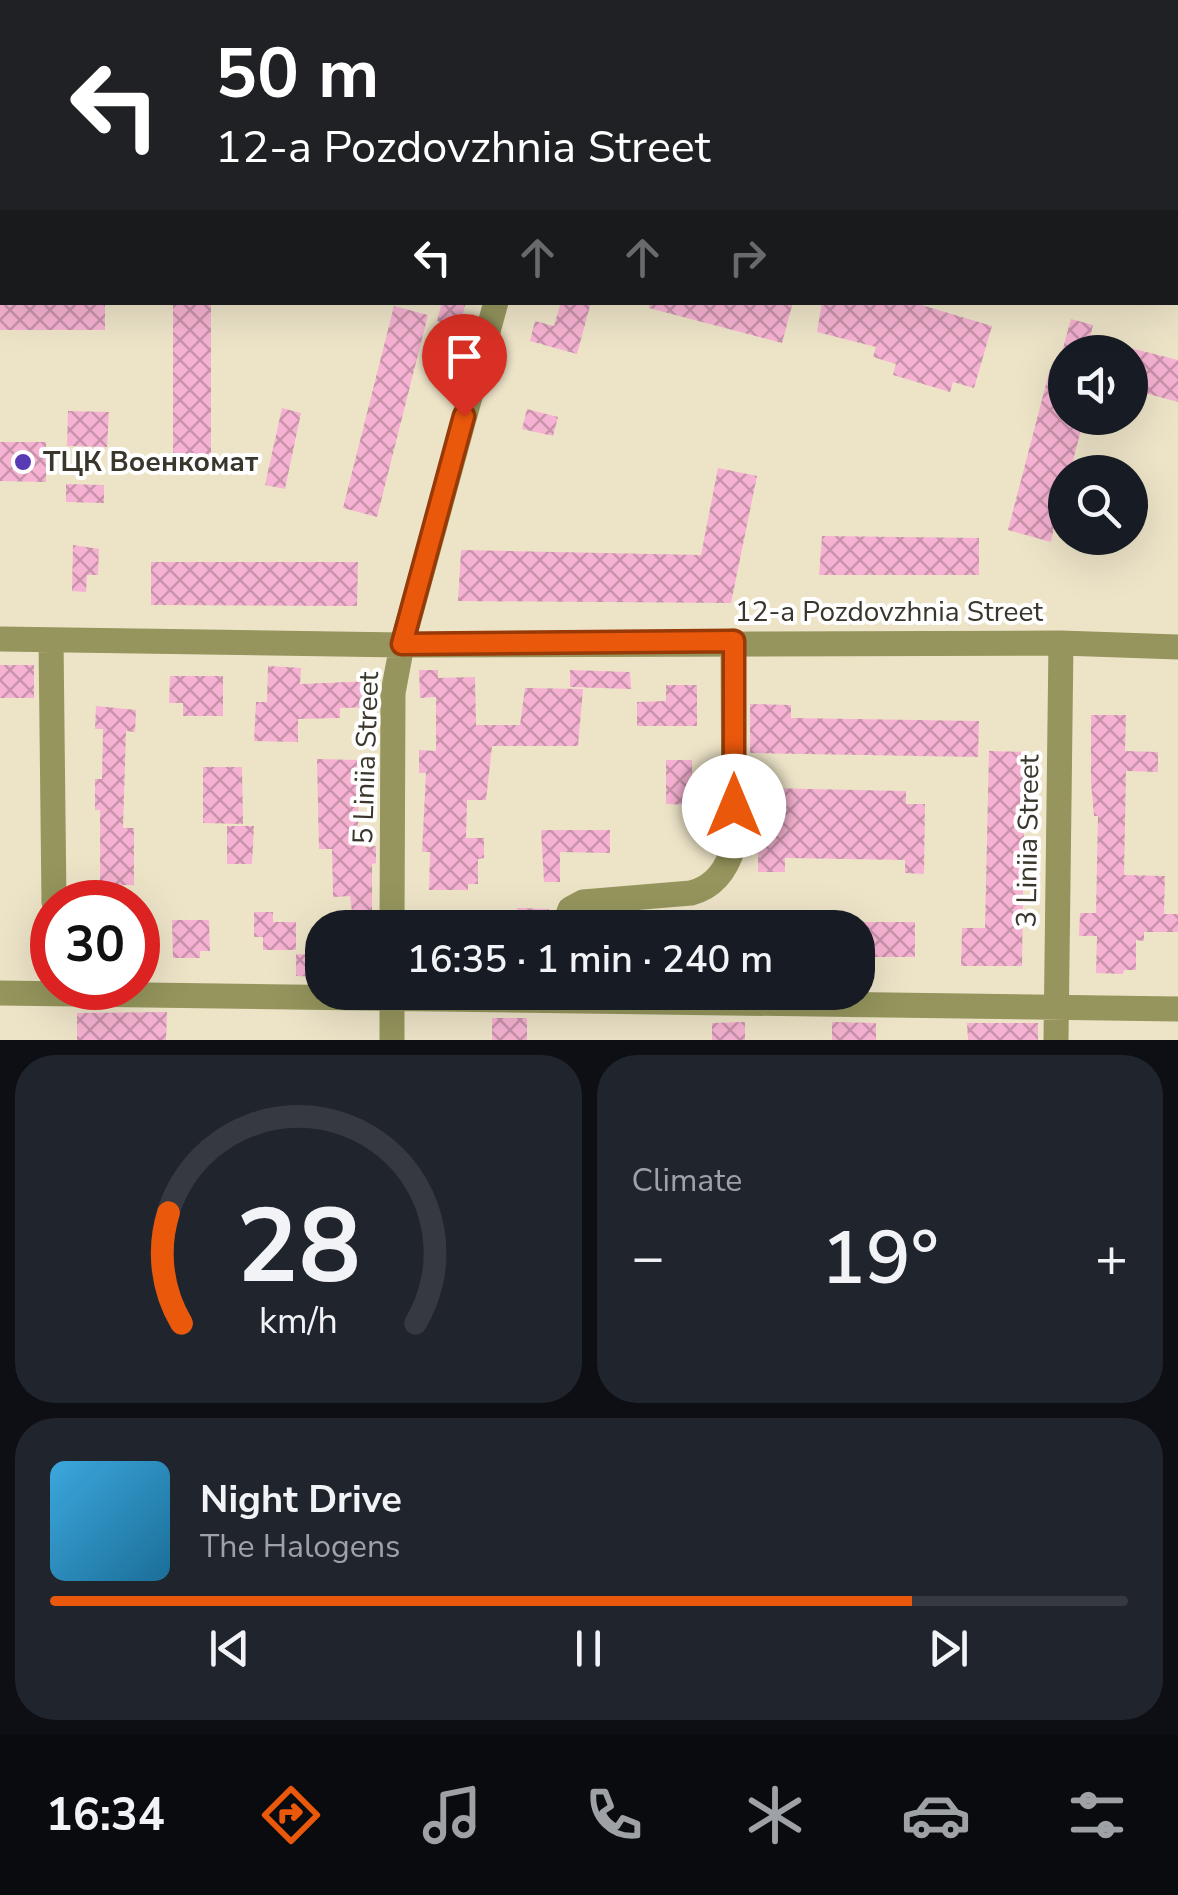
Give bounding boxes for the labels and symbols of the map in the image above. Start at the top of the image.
pin [422,314,507,417]
place label: ТЦК Военкомат [43,443,259,481]
marker: ТЦК Военкомат [12,451,34,473]
street label: 12-a Pozdovzhnia Street [735,593,1043,631]
street label: 5 Liniia Street [344,671,388,845]
position arrow [682,754,786,858]
street label: 3 Liniia Street [1007,754,1049,928]
speed limit sign: 30 [30,880,160,1010]

